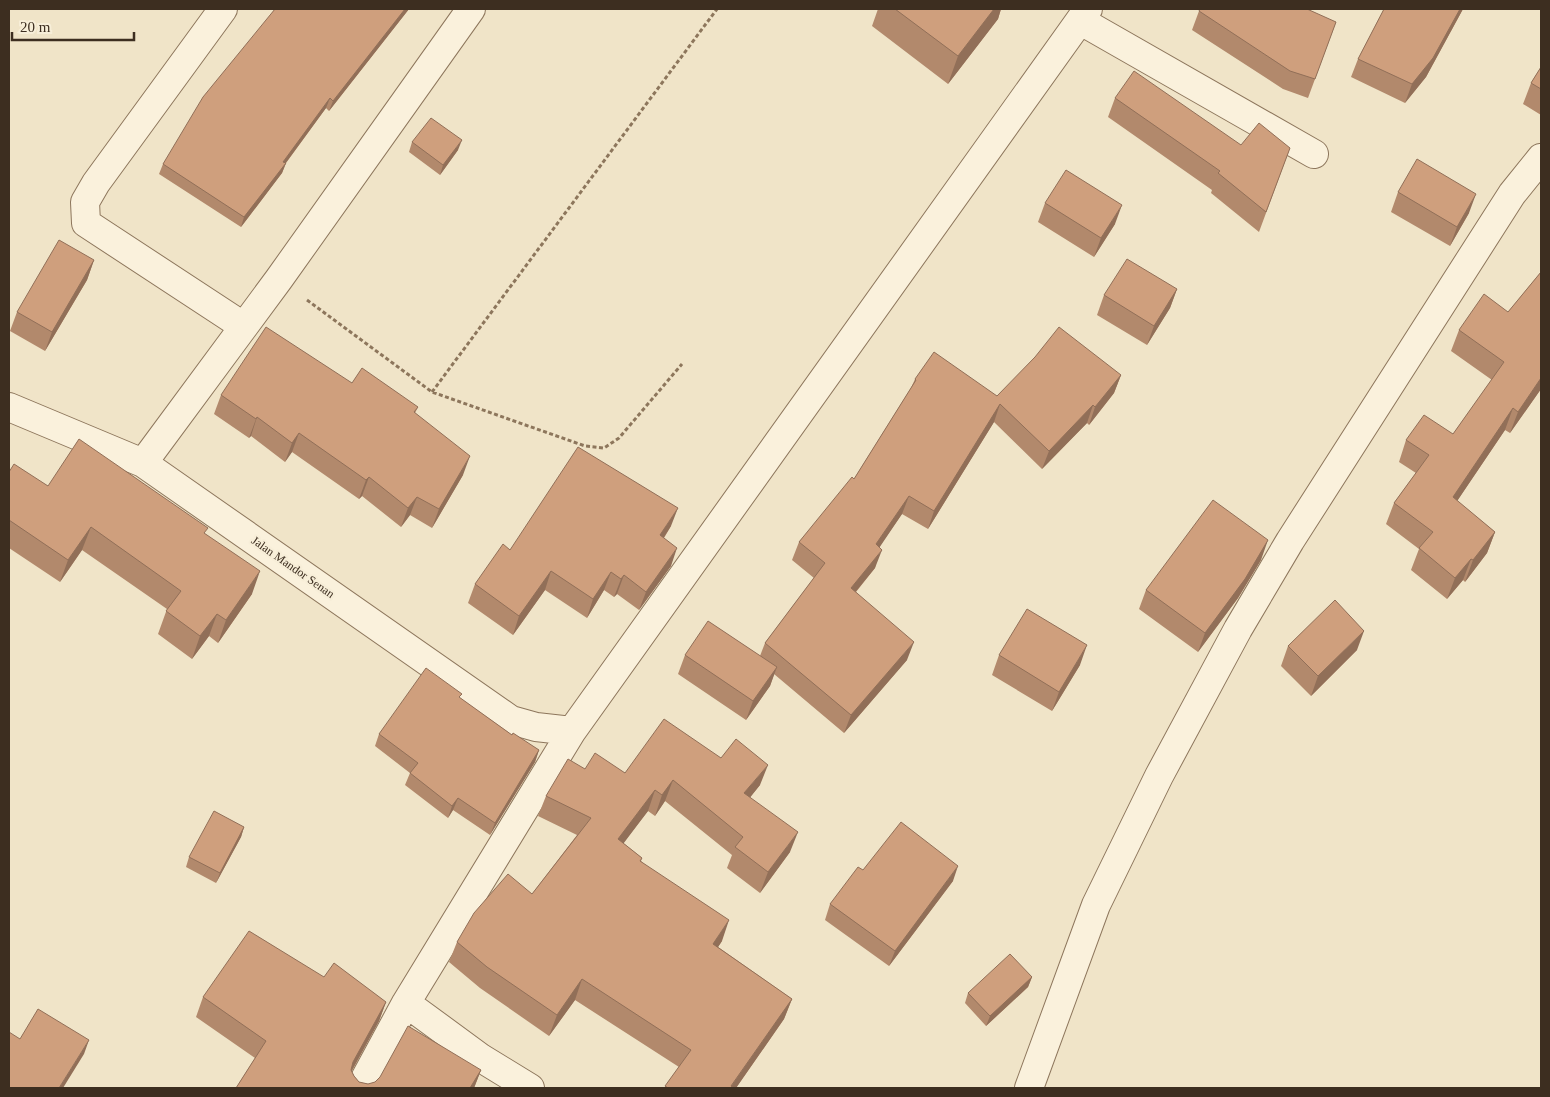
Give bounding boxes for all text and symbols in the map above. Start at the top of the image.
scale bar [12,10,135,42]
text: 20 m [20,19,51,35]
street label: Jalan Mandor Senan [249,533,337,601]

